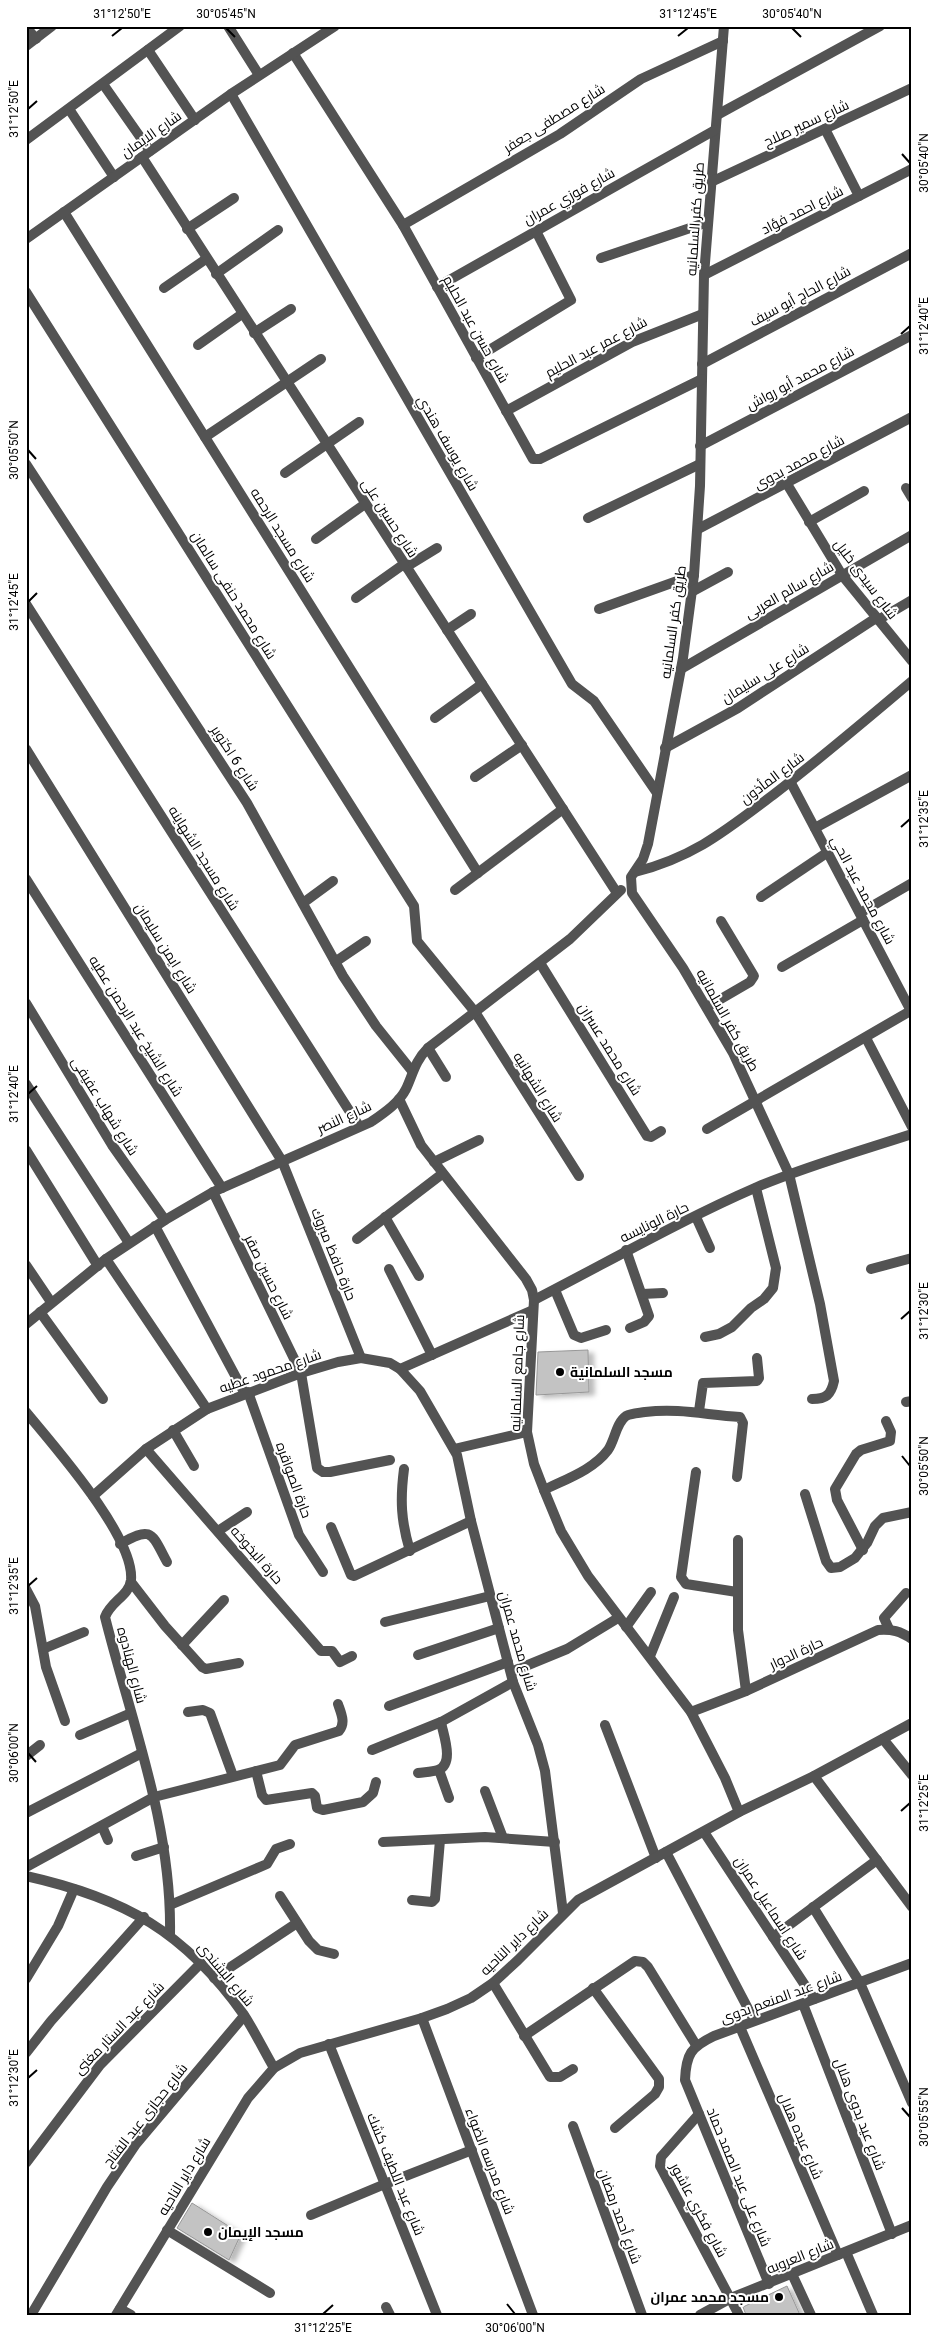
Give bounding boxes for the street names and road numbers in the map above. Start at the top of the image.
street label: شارع مصطفى جعفر [499,80,608,157]
street label: شارع سمير صلاح [761,96,852,151]
street label: شارع الايمان [118,107,185,161]
street label: طريق كفر السلمانيه [683,161,708,277]
street label: شارع فوزي عمران [521,164,619,231]
street label: شارع احمد فؤاد [758,183,846,238]
street label: شارع الحاج أبو سيف [746,262,854,330]
street label: شارع حسن عبد الحليم [438,272,512,387]
street label: شارع عمر عبد الحليم [542,313,651,382]
street label: شارع محمد أبو رواش [743,342,857,414]
street label: شارع يوسف هندي [411,392,482,496]
street label: شارع محمد بدوى [751,431,847,493]
street label: شارع حسين على [358,476,421,561]
street label: شارع مسجد الرحمه [247,485,318,586]
street label: شارع محمد حنفى سالمان [187,528,280,662]
street label: شارع سيدى خليل [830,536,901,623]
street label: شارع سالم العربى [742,558,837,624]
street label: طريق كفر السلمانيه [657,564,690,680]
street label: شارع على سليمان [718,640,812,707]
street label: شارع 6 اكتوبر [207,722,262,794]
street label: شارع المأذون [736,748,808,808]
street label: شارع مسجد الشهاينه [165,803,243,914]
street label: شارع محمد عبد الحي [824,833,898,949]
street label: شارع ايمن سليمان [131,900,200,997]
street label: شارع الشيخ عبد الرحمن عطيه [85,953,186,1100]
street label: طريق كفر السلمانيه [692,966,763,1074]
street label: شارع محمد عسران [574,1000,645,1099]
street label: شارع الشهانيه [509,1049,566,1126]
street label: شارع شهاب عفيفى [67,1054,142,1159]
street label: شارع النصر [313,1097,374,1138]
street label: حارة الونايسه [617,1198,691,1246]
street label: حارة حافظ مبروك [308,1205,360,1303]
street label: شارع حسين صقر [240,1231,296,1322]
street label: شارع جامع السلمانيه [507,1314,528,1432]
street label: شارع محمود عطيه [217,1346,323,1397]
street label: حارة الصواقره [273,1440,315,1520]
street label: حارة البخوخه [228,1523,286,1587]
street label: شارع محمد عمران [495,1589,540,1693]
street label: شارع الهنادوه [113,1625,150,1705]
street label: حارة الدوار [766,1634,825,1673]
street label: شارع اسماعيل عمران [731,1853,810,1963]
street label: شارع داير الناحيه [477,1906,552,1979]
street label: شارع البشندى [194,1939,257,2010]
street label: شارع عبد المنعم بدوى [718,1968,845,2028]
street label: شارع عبد الستار مغنى [71,1978,168,2078]
street label: شارع عيد بدوى هلال [830,2056,889,2173]
street label: شارع حجازى عبد الفتاح [100,2060,191,2171]
street label: شارع عبده هلال [775,2091,826,2182]
street label: شارع مدرسه الضواء [461,2105,518,2217]
street label: شارع على عبد الصمد حماد [703,2105,774,2249]
street label: شارع عبد اللطيف كشك [363,2110,428,2238]
street label: شارع داير الناحيه [154,2134,214,2219]
street label: شارع فكري عاشور [663,2159,731,2262]
street label: شارع أحمد رمضان [594,2166,646,2266]
street label: شارع العروبه [764,2235,836,2278]

